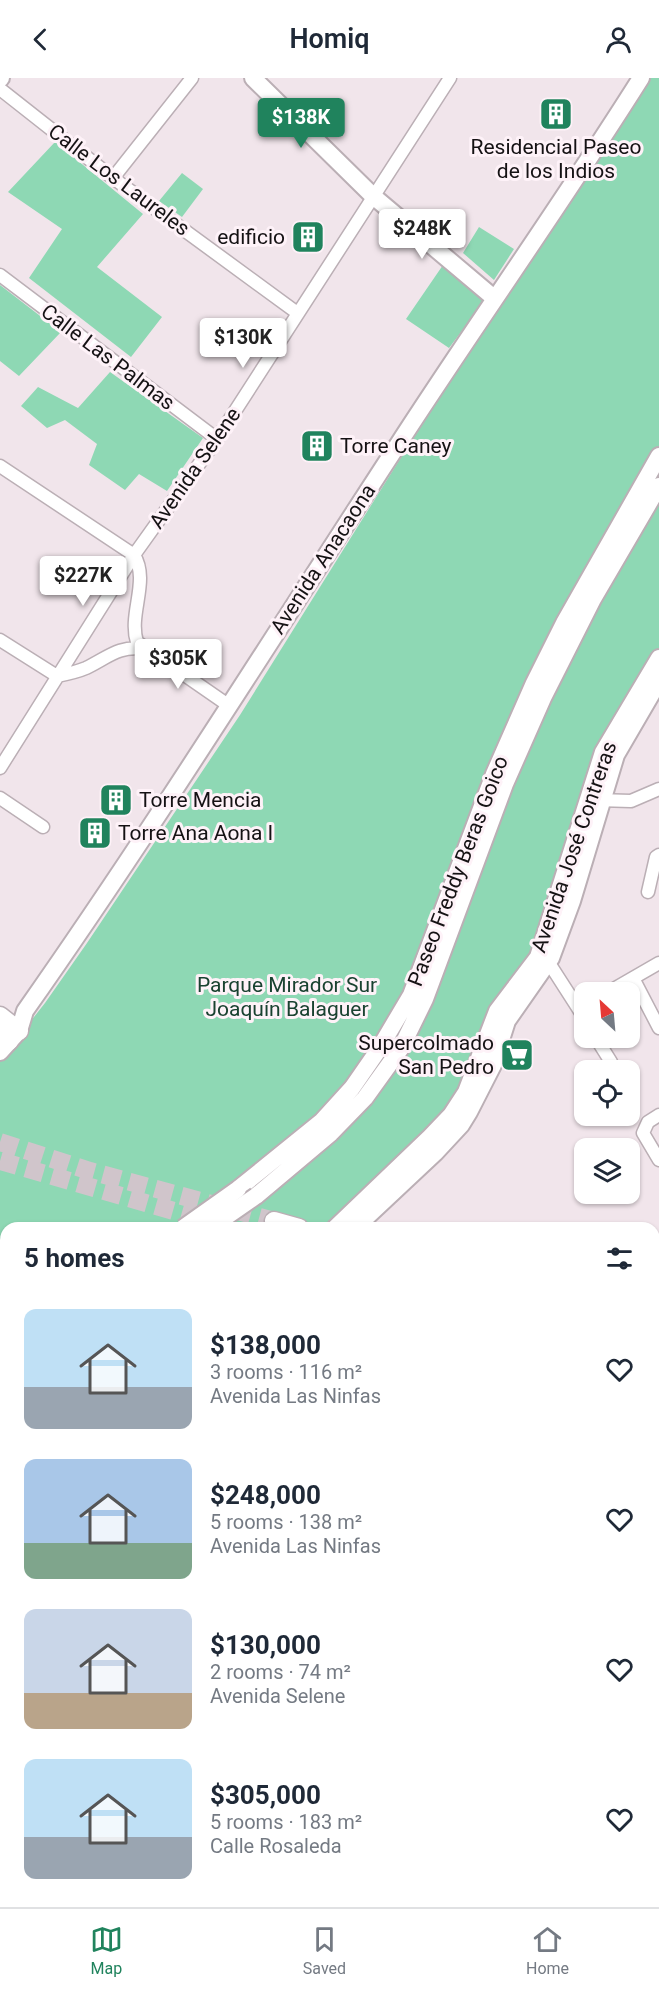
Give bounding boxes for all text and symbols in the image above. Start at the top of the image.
icon: back [24,23,57,56]
text: Homiq [289,23,370,55]
icon: person [602,23,635,56]
building icon: Residencial Paseo de los Indios [538,96,574,132]
pin: $138K [259,98,343,149]
text: $138K [272,105,330,129]
street label: Calle Los Laureles [44,119,194,241]
place label: Residencial Paseo de los Indios [471,135,641,183]
pin: $248K [380,209,464,260]
text: $248K [393,216,451,240]
building icon: edificio [290,219,326,255]
place label: edificio [217,225,285,249]
street label: Calle Las Palmas [37,299,179,415]
pin: $130K [201,318,285,369]
text: $130K [214,325,272,349]
street label: Avenida Selene [144,403,246,533]
building icon: Torre Caney [299,428,335,464]
place label: Torre Caney [340,434,452,458]
street label: Avenida Anacaona [266,480,380,638]
pin: $227K [41,556,125,607]
text: $227K [54,563,112,587]
pin: $305K [136,639,220,690]
text: $305K [149,646,207,670]
street label: Avenida José Contreras [527,738,621,956]
street label: Paseo Freddy Beras Goico [403,752,513,990]
building icon: Torre Mencia [98,782,134,818]
place label: Torre Mencia [139,788,261,812]
building icon: Torre Ana Aona I [77,815,113,851]
place label: Torre Ana Aona I [118,821,273,845]
park label: Parque Mirador Sur Joaquín Balaguer [197,973,377,1021]
north arrow [574,982,640,1048]
map controls [574,982,640,1204]
place label: Supercolmado San Pedro [358,1031,494,1079]
supermarket icon: Supercolmado San Pedro [499,1037,535,1073]
button: locate [574,1060,640,1126]
button: layers [574,1138,640,1204]
icon: filters [603,1242,636,1275]
text: 5 homes [24,1243,125,1273]
text: $138,000 [210,1330,321,1360]
icon: home [72,1333,144,1405]
icon: heart [603,1353,636,1386]
text: 3 rooms · 116 m² [210,1360,362,1384]
text: Avenida Las Ninfas [210,1384,381,1408]
text: $248,000 [210,1480,321,1510]
icon: home [72,1483,144,1555]
icon: heart [603,1503,636,1536]
text: 5 rooms · 138 m² [210,1510,362,1534]
text: Avenida Las Ninfas [210,1534,381,1558]
text: $130,000 [210,1630,321,1660]
icon: home [72,1633,144,1705]
icon: heart [603,1653,636,1686]
text: 2 rooms · 74 m² [210,1660,351,1684]
text: Avenida Selene [210,1684,345,1708]
text: $305,000 [210,1780,321,1810]
icon: home [72,1783,144,1855]
icon: heart [603,1803,636,1836]
text: 5 rooms · 183 m² [210,1810,362,1834]
text: Calle Rosaleda [210,1834,342,1858]
tab: Map [90,1923,123,1978]
tab: Saved [303,1923,346,1978]
tab: Home [526,1923,569,1978]

